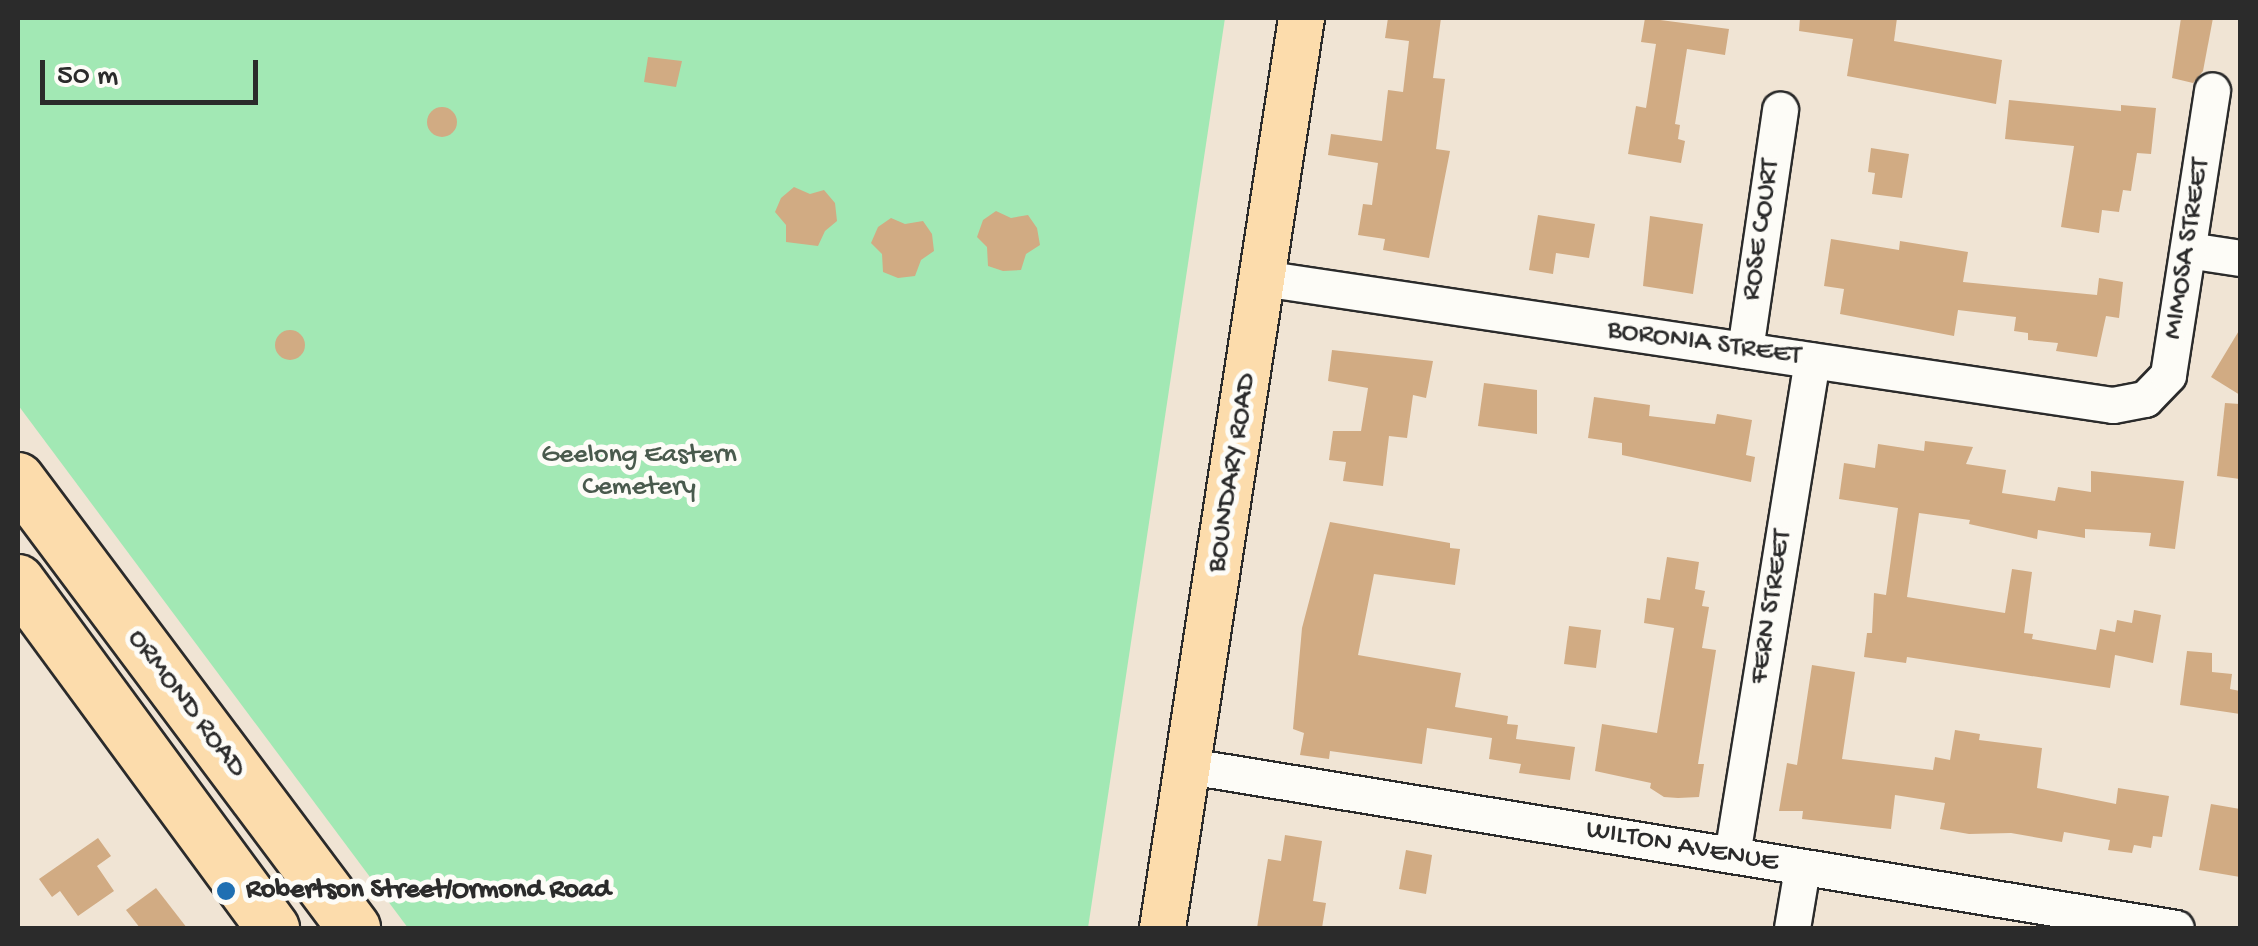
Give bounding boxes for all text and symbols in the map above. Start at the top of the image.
scale bar [45,40,262,102]
text: 50 m [57,60,118,95]
street label: MIMOSA STREET [2157,156,2219,342]
street label: ROSE COURT [1735,157,1789,303]
street label: BORONIA STREET [1605,314,1803,374]
street label: BOUNDARY ROAD [1201,371,1265,575]
park label: Geelong Eastern Cemetery [541,439,737,505]
street label: FERN STREET [1743,528,1801,686]
street label: ORMOND ROAD [119,623,253,785]
street label: WILTON AVENUE [1583,814,1781,880]
place label: Robertson Street/Ormond Road [246,874,611,908]
marker: Robertson Street/Ormond Road [215,880,237,902]

